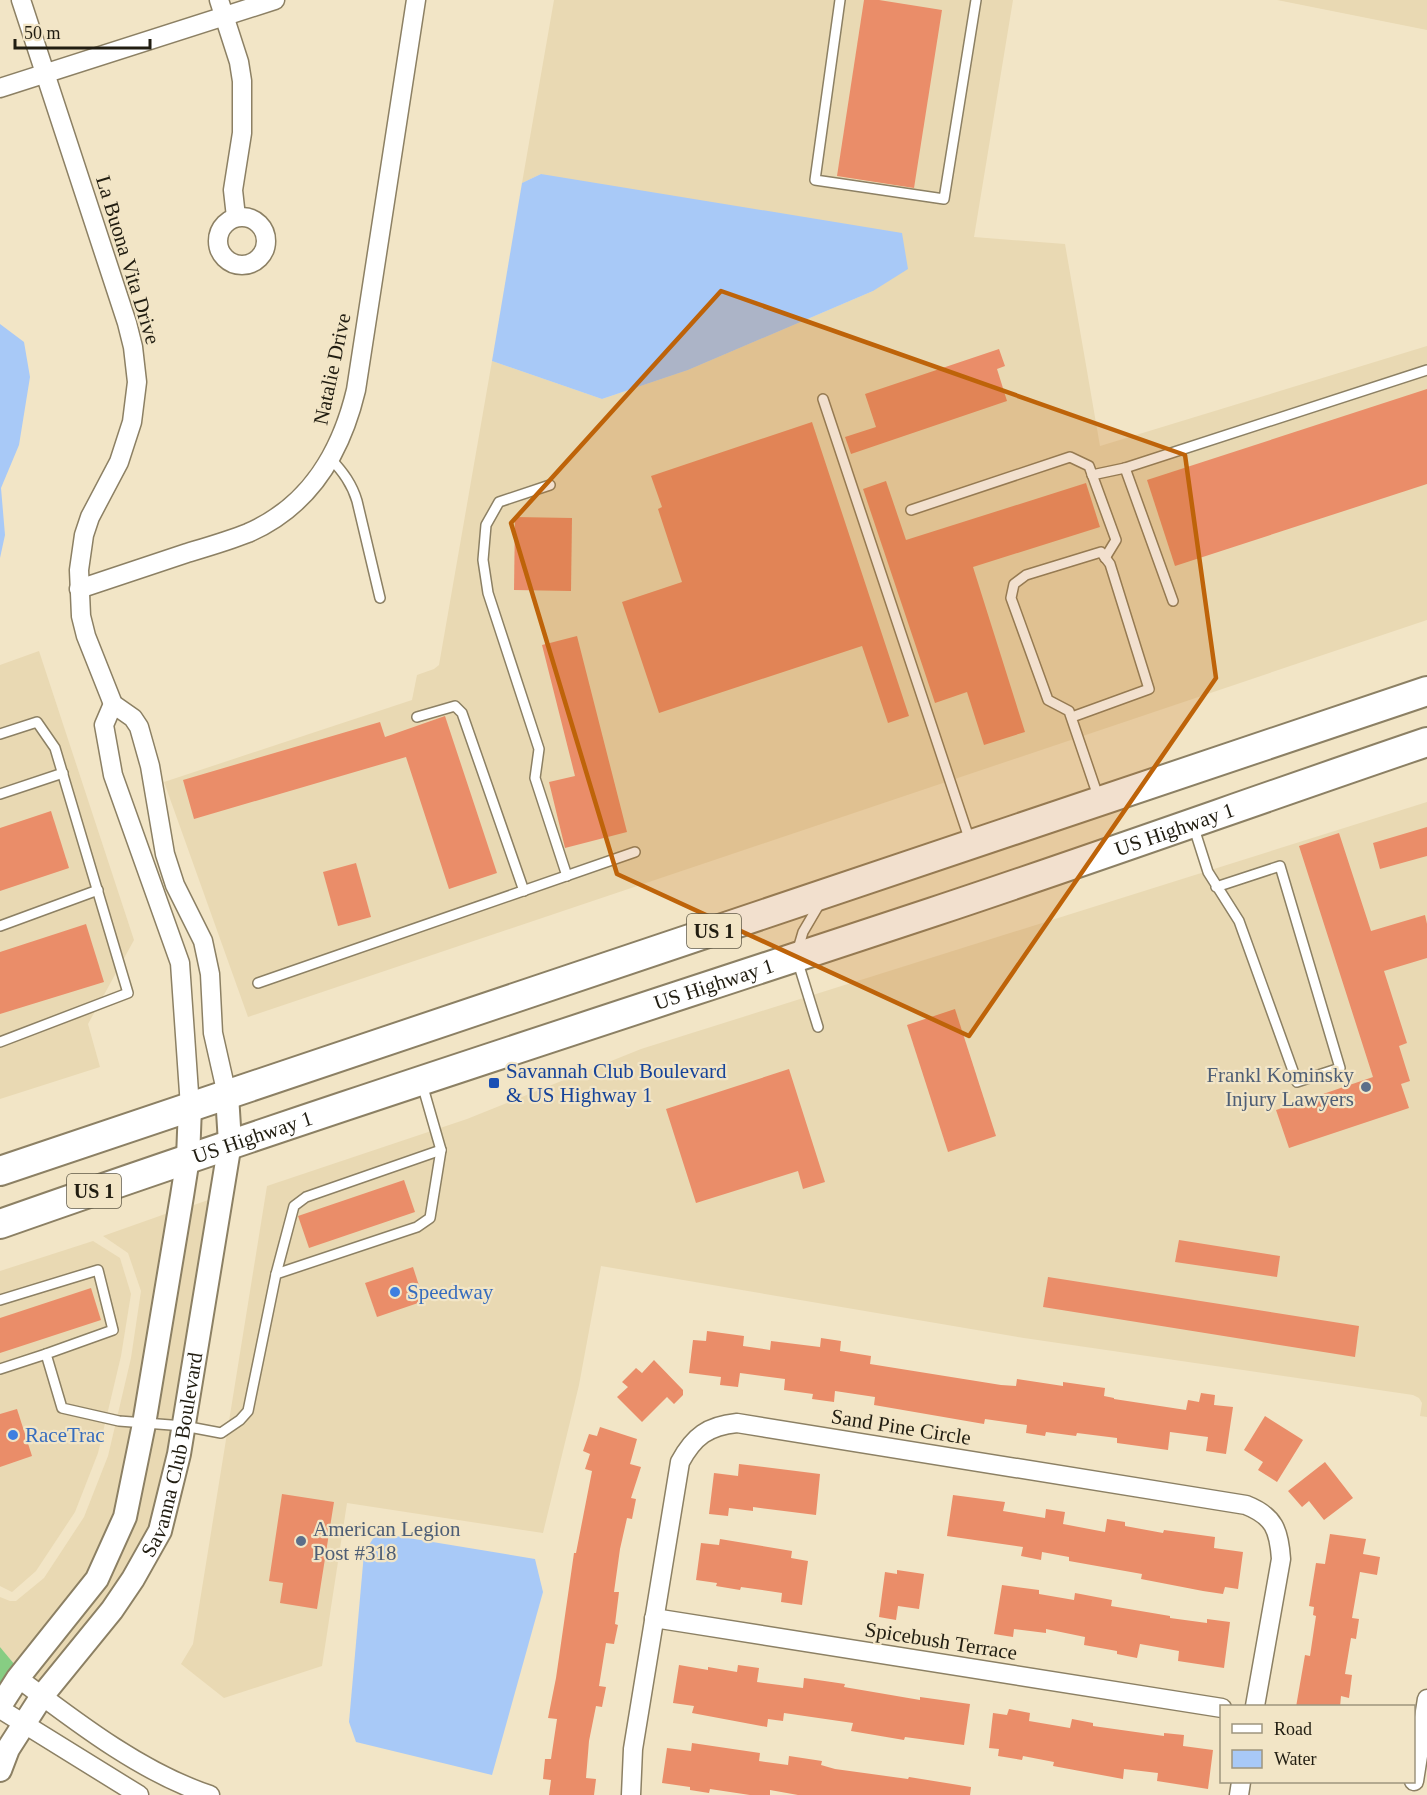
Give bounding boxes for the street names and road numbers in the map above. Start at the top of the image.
street label: La Buona Vita Drive [91,173,165,347]
street label: Natalie Drive [308,311,356,427]
street label: US Highway 1 [1112,798,1237,861]
road number: US 1 [687,914,741,948]
street label: US Highway 1 [651,953,777,1015]
street label: US Highway 1 [189,1106,315,1169]
road number: US 1 [67,1174,121,1208]
street label: Savanna Club Boulevard [136,1350,208,1561]
street label: Sand Pine Circle [829,1404,973,1450]
street label: Spicebush Terrace [863,1617,1019,1665]

